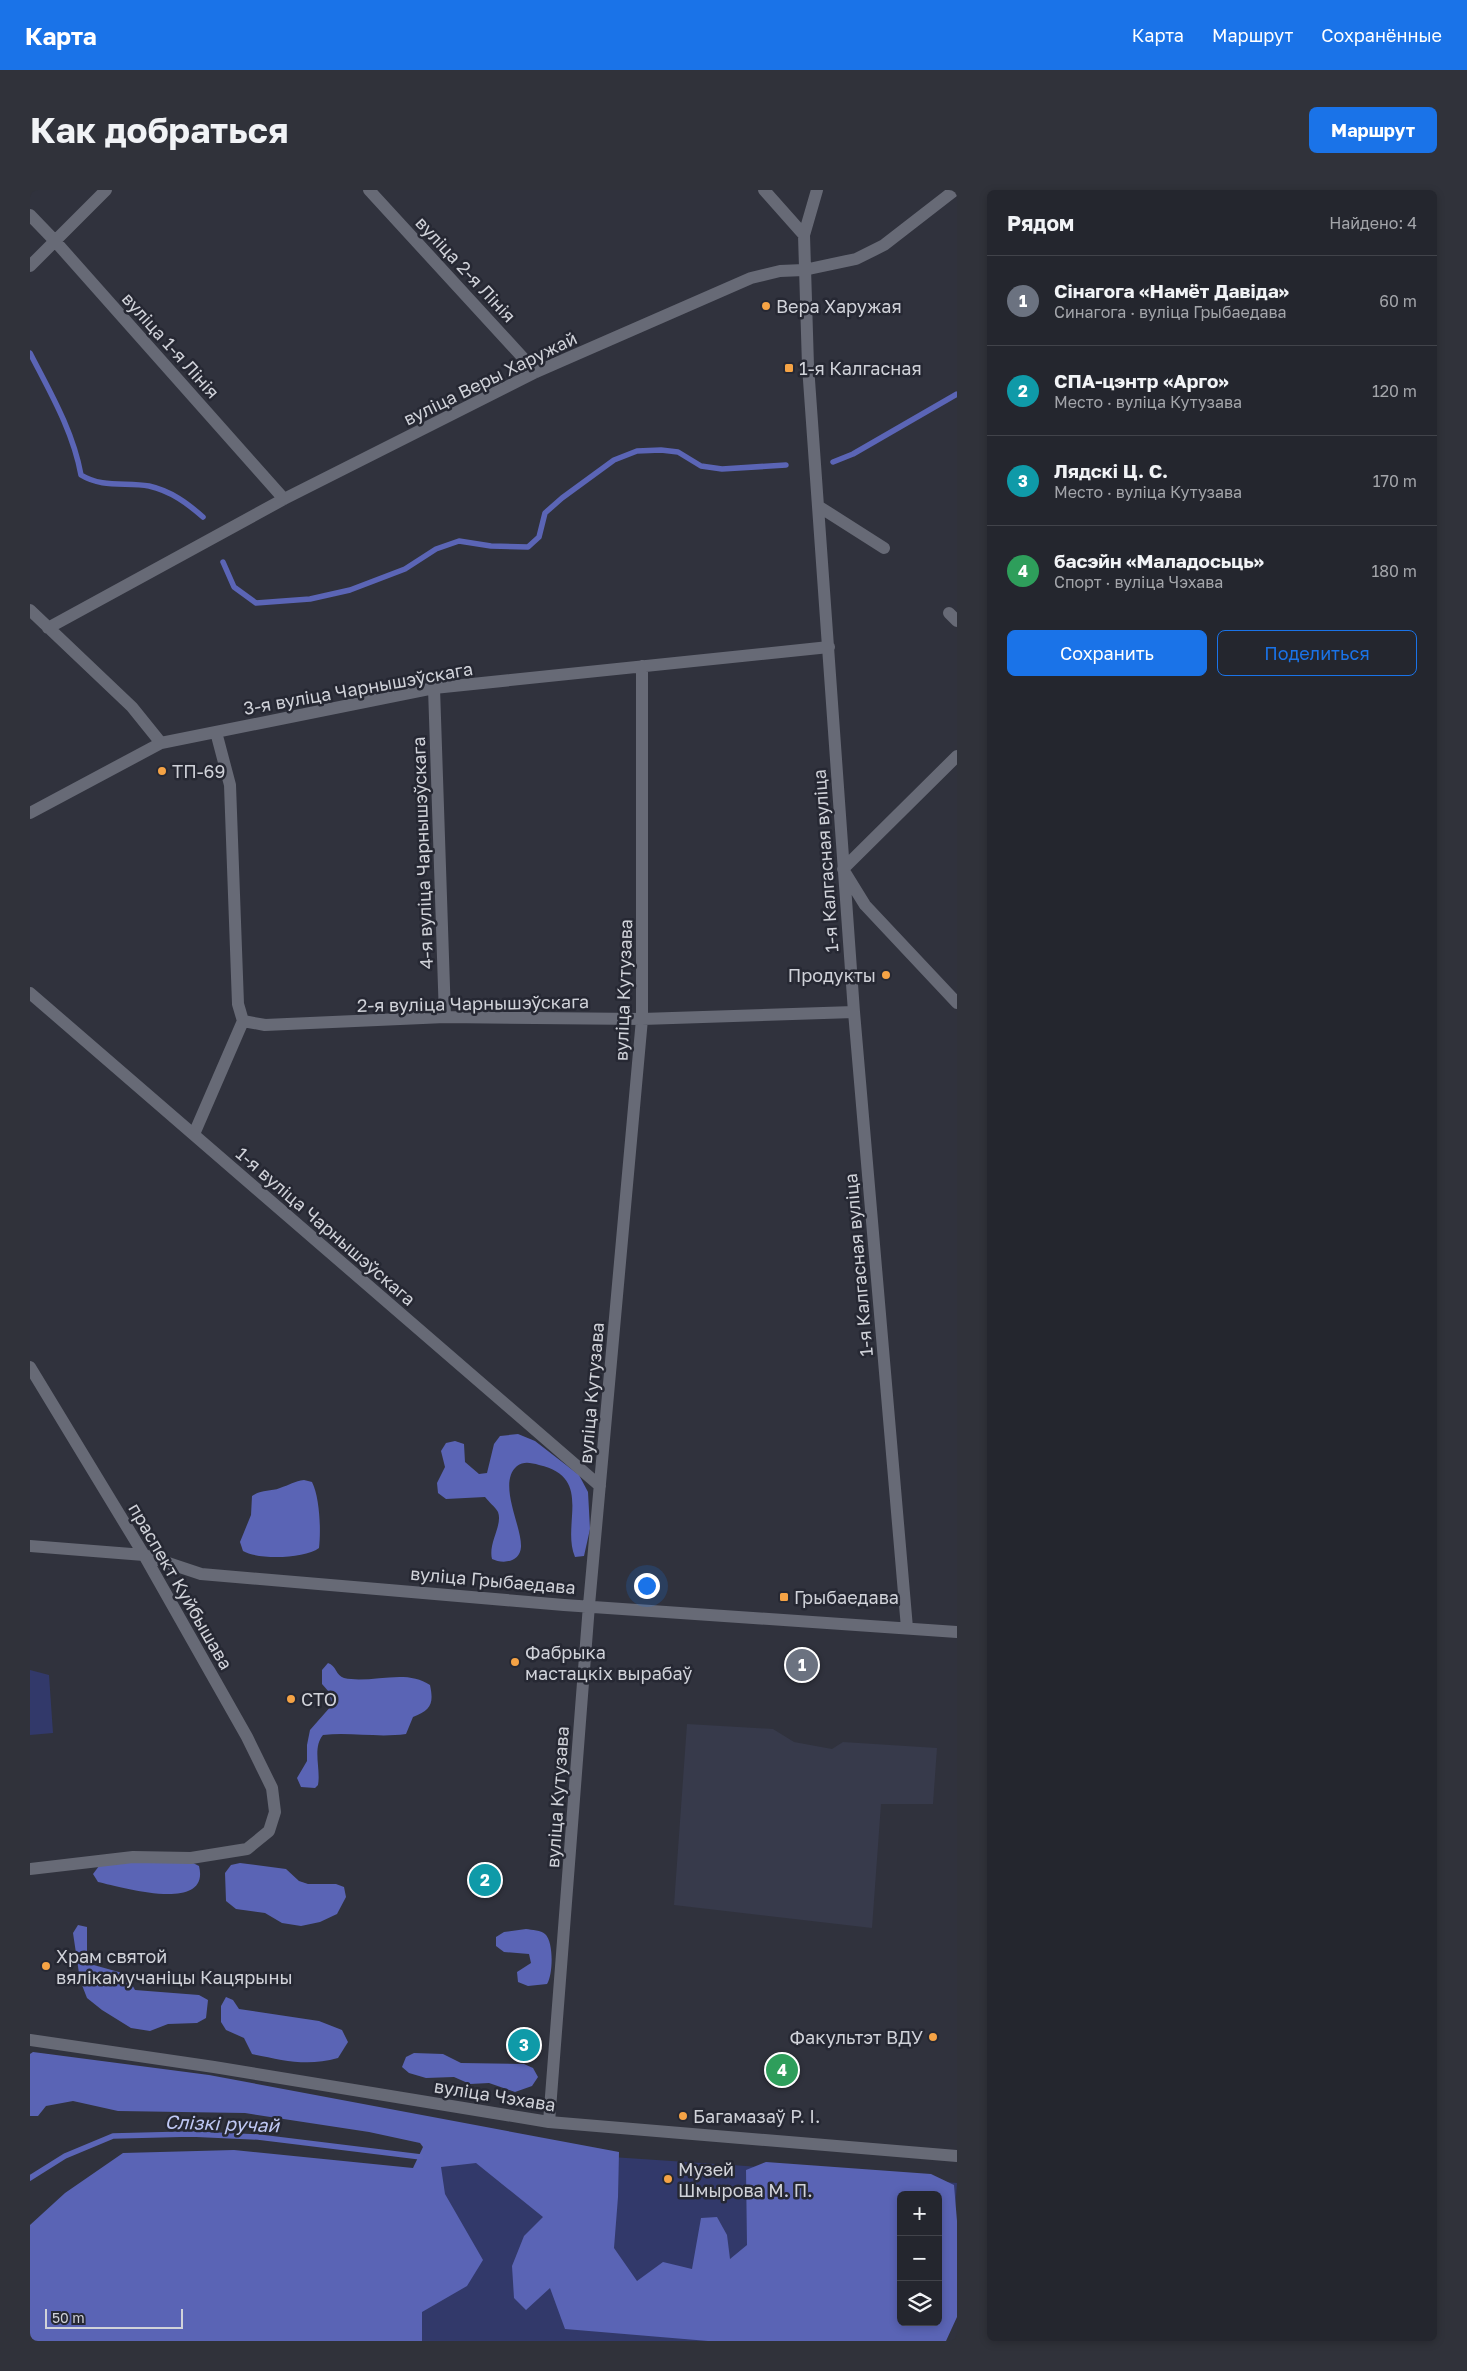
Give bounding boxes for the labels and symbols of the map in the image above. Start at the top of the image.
street label: вуліца 2-я Лінія [411,212,521,326]
street label: вуліца 1-я Лінія [118,287,224,403]
place label: Вера Харужая [776,295,902,317]
marker: Вера Харужая [760,300,772,312]
street label: вуліца Веры Харужай [400,326,580,430]
place label: 1-я Калгасная [799,357,922,379]
marker: 1-я Калгасная [783,362,795,374]
street label: 3-я вуліца Чарнышэўскага [242,657,474,719]
street label: 4-я вуліца Чарнышэўскага [407,736,437,970]
place label: ТП-69 [172,760,225,782]
marker: ТП-69 [156,765,168,777]
street label: 1-я Калгасная вуліца [808,769,842,953]
street label: вуліца Кутузава [610,919,636,1061]
place label: Продукты [788,964,876,986]
marker: Продукты [880,969,892,981]
street label: 2-я вуліца Чарнышэўскага [357,990,589,1016]
street label: 1-я вуліца Чарнышэўскага [232,1142,420,1310]
street label: 1-я Калгасная вуліца [839,1173,877,1357]
street label: вуліца Кутузава [574,1321,608,1465]
street label: праспект Куйбышава [124,1499,238,1673]
street label: вуліца Грыбаедава [409,1562,577,1598]
your location [634,1573,660,1599]
place label: Грыбаедава [794,1586,899,1608]
marker: Грыбаедава [778,1591,790,1603]
place label: Фабрыка мастацкіх вырабаў [525,1641,692,1684]
pin: 1 [786,1646,818,1684]
marker: Фабрыка мастацкіх вырабаў [509,1656,521,1668]
place label: СТО [301,1688,337,1710]
marker: СТО [285,1693,297,1705]
street label: вуліца Кутузава [541,1725,573,1869]
pin: 2 [469,1861,501,1899]
place label: Храм святой вялікамучаніцы Кацярыны [56,1945,293,1988]
marker: Храм святой вялікамучаніцы Кацярыны [40,1960,52,1972]
pin: 3 [508,2026,540,2064]
place label: Факультэт ВДУ [790,2026,923,2048]
marker: Факультэт ВДУ [927,2031,939,2043]
pin: 4 [766,2051,798,2089]
street label: вуліца Чэхава [433,2075,557,2115]
place label: Багамазаў Р. І. [693,2105,820,2127]
water label: Слізкі ручай [164,2110,281,2137]
marker: Багамазаў Р. І. [677,2110,689,2122]
place label: Музей Шмырова М. П. [678,2158,813,2201]
marker: Музей Шмырова М. П. [662,2173,674,2185]
scale bar [45,2306,182,2329]

